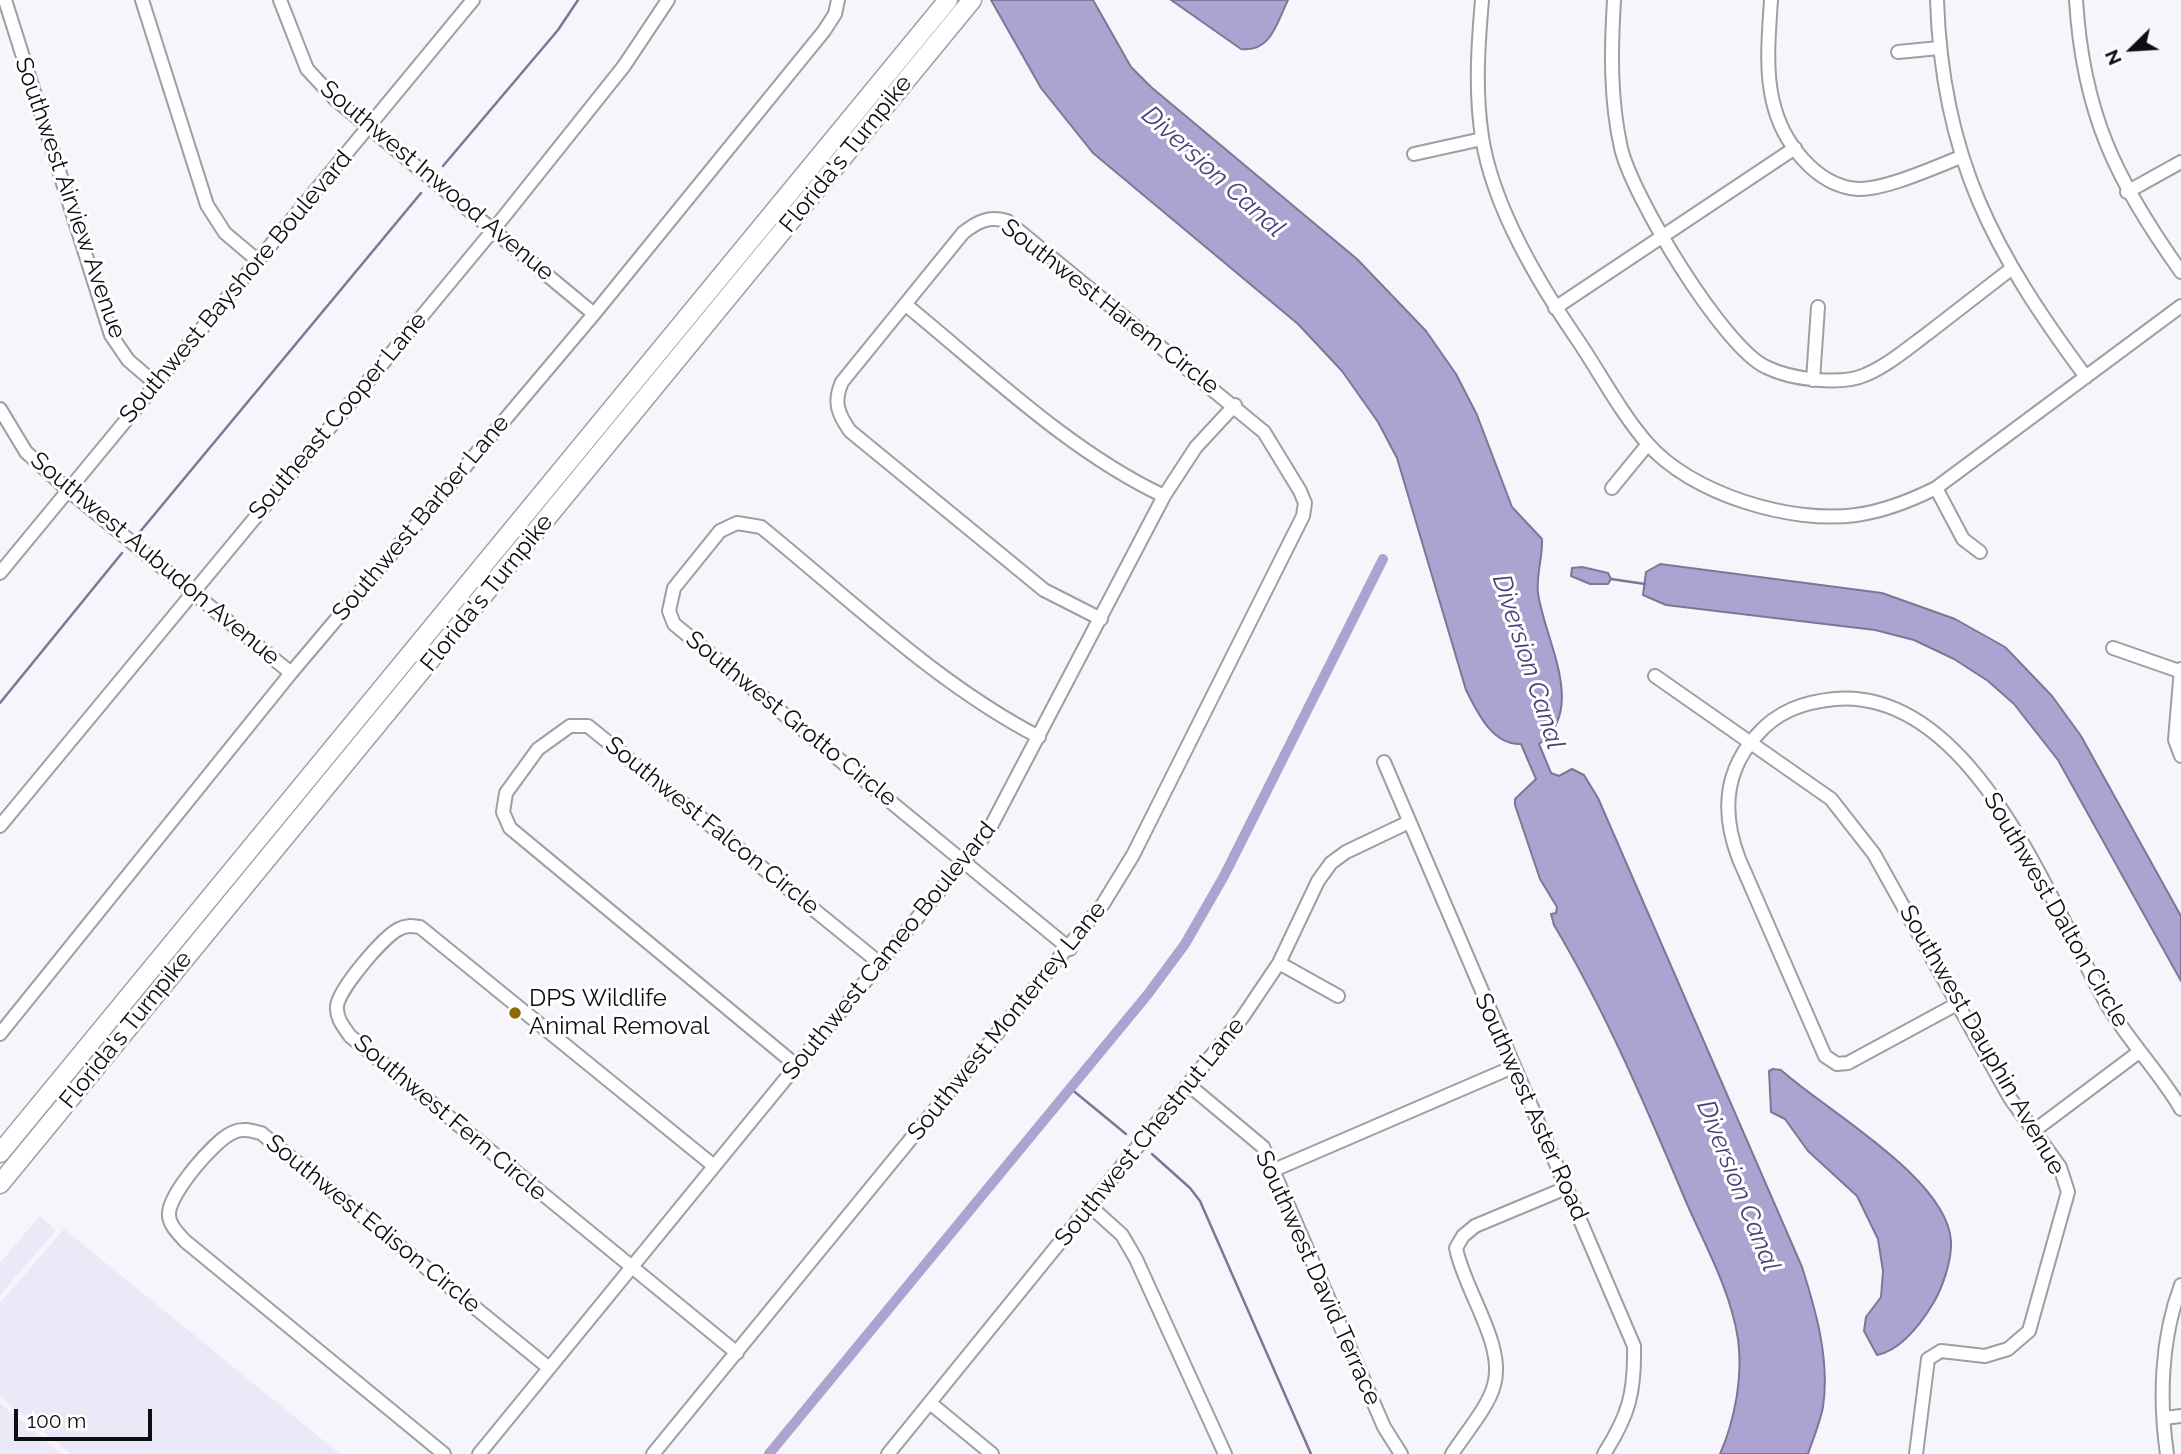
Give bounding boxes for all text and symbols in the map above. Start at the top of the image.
north arrow [2097,14,2167,84]
text: N [2100,46,2126,69]
street label: Southwest Airview Avenue [8,54,132,342]
street label: Florida's Turnpike [774,70,918,238]
street label: Southwest Inwood Avenue [314,75,560,287]
water label: Diversion Canal [1135,100,1291,244]
street label: Southwest Bayshore Boulevard [114,145,358,429]
street label: Southwest Harem Circle [995,213,1225,401]
street label: Southeast Cooper Lane [243,307,433,525]
street label: Southwest Barber Lane [326,409,516,627]
street label: Southwest Aubudon Avenue [24,446,286,672]
street label: Florida's Turnpike [415,509,559,677]
water label: Diversion Canal [1485,571,1571,753]
street label: Southwest Grotto Circle [680,625,902,813]
street label: Southwest Falcon Circle [599,731,825,921]
street label: Southwest Dalton Circle [1977,788,2135,1032]
street label: Southwest Cameo Boulevard [776,816,1002,1086]
street label: Southwest Monterrey Lane [902,896,1112,1146]
street label: Southwest Dauphin Avenue [1893,900,2071,1180]
street label: Florida's Turnpike [54,946,198,1114]
place label: DPS Wildlife Animal Removal [529,985,710,1041]
street label: Southwest Aster Road [1468,989,1594,1225]
marker: DPS Wildlife Animal Removal [507,1005,523,1021]
street label: Southwest Chestnut Lane [1049,1012,1251,1252]
street label: Southwest Fern Circle [348,1029,552,1207]
water label: Diversion Canal [1689,1096,1787,1276]
street label: Southwest Edison Circle [260,1129,486,1319]
street label: Southwest David Terrace [1249,1146,1387,1410]
scale bar [18,1394,156,1438]
text: 100 m [27,1408,86,1433]

